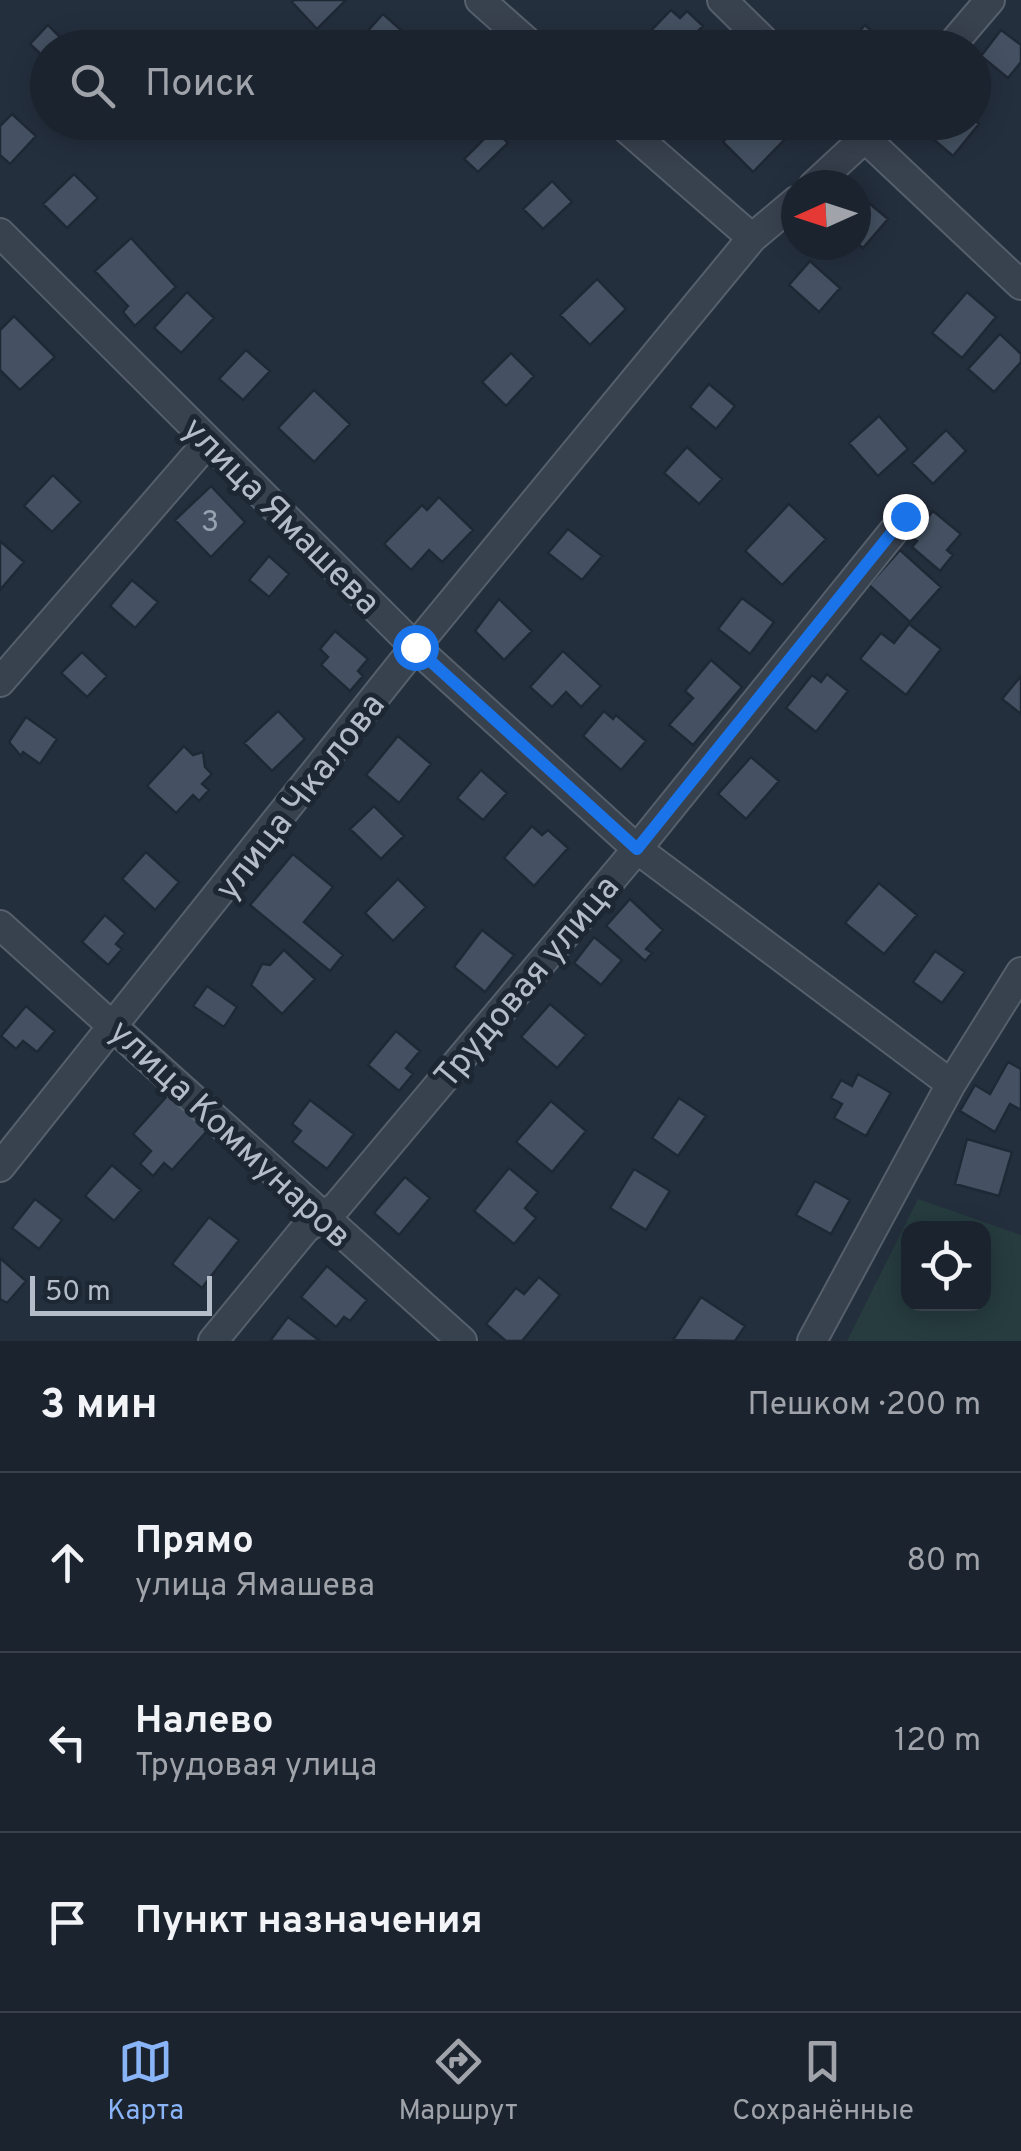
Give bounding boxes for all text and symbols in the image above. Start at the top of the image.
search box [30,30,991,140]
icon: search [65,58,120,113]
text: Поиск [145,61,256,110]
north arrow [781,170,871,260]
street label: улица Ямашева [172,409,388,625]
route end [883,494,929,540]
house number: 3 [201,505,219,542]
route start [393,625,439,671]
street label: улица Чкалова [207,685,396,910]
street label: Трудовая улица [426,867,630,1098]
street label: улица Коммунаров [98,1011,360,1259]
map controls [901,1221,991,1311]
button: locate [901,1221,991,1311]
scale bar [30,1271,212,1316]
text: 50 m [45,1275,111,1311]
text: 3 мин [40,1380,158,1433]
text: Пешком · 200 m [748,1386,981,1426]
text: Прямо [135,1518,254,1567]
icon: ahead [40,1535,95,1590]
text: 80 m [907,1542,981,1582]
text: улица Ямашева [135,1567,375,1607]
text: Налево [135,1698,274,1747]
icon: left [40,1715,95,1770]
text: 120 m [894,1722,981,1762]
text: Трудовая улица [135,1747,377,1787]
icon: arrive [40,1895,95,1950]
text: Пункт назначения [135,1898,483,1947]
tab: Карта [107,2034,184,2130]
tab: Маршрут [398,2034,518,2130]
tab: Сохранённые [732,2034,914,2130]

